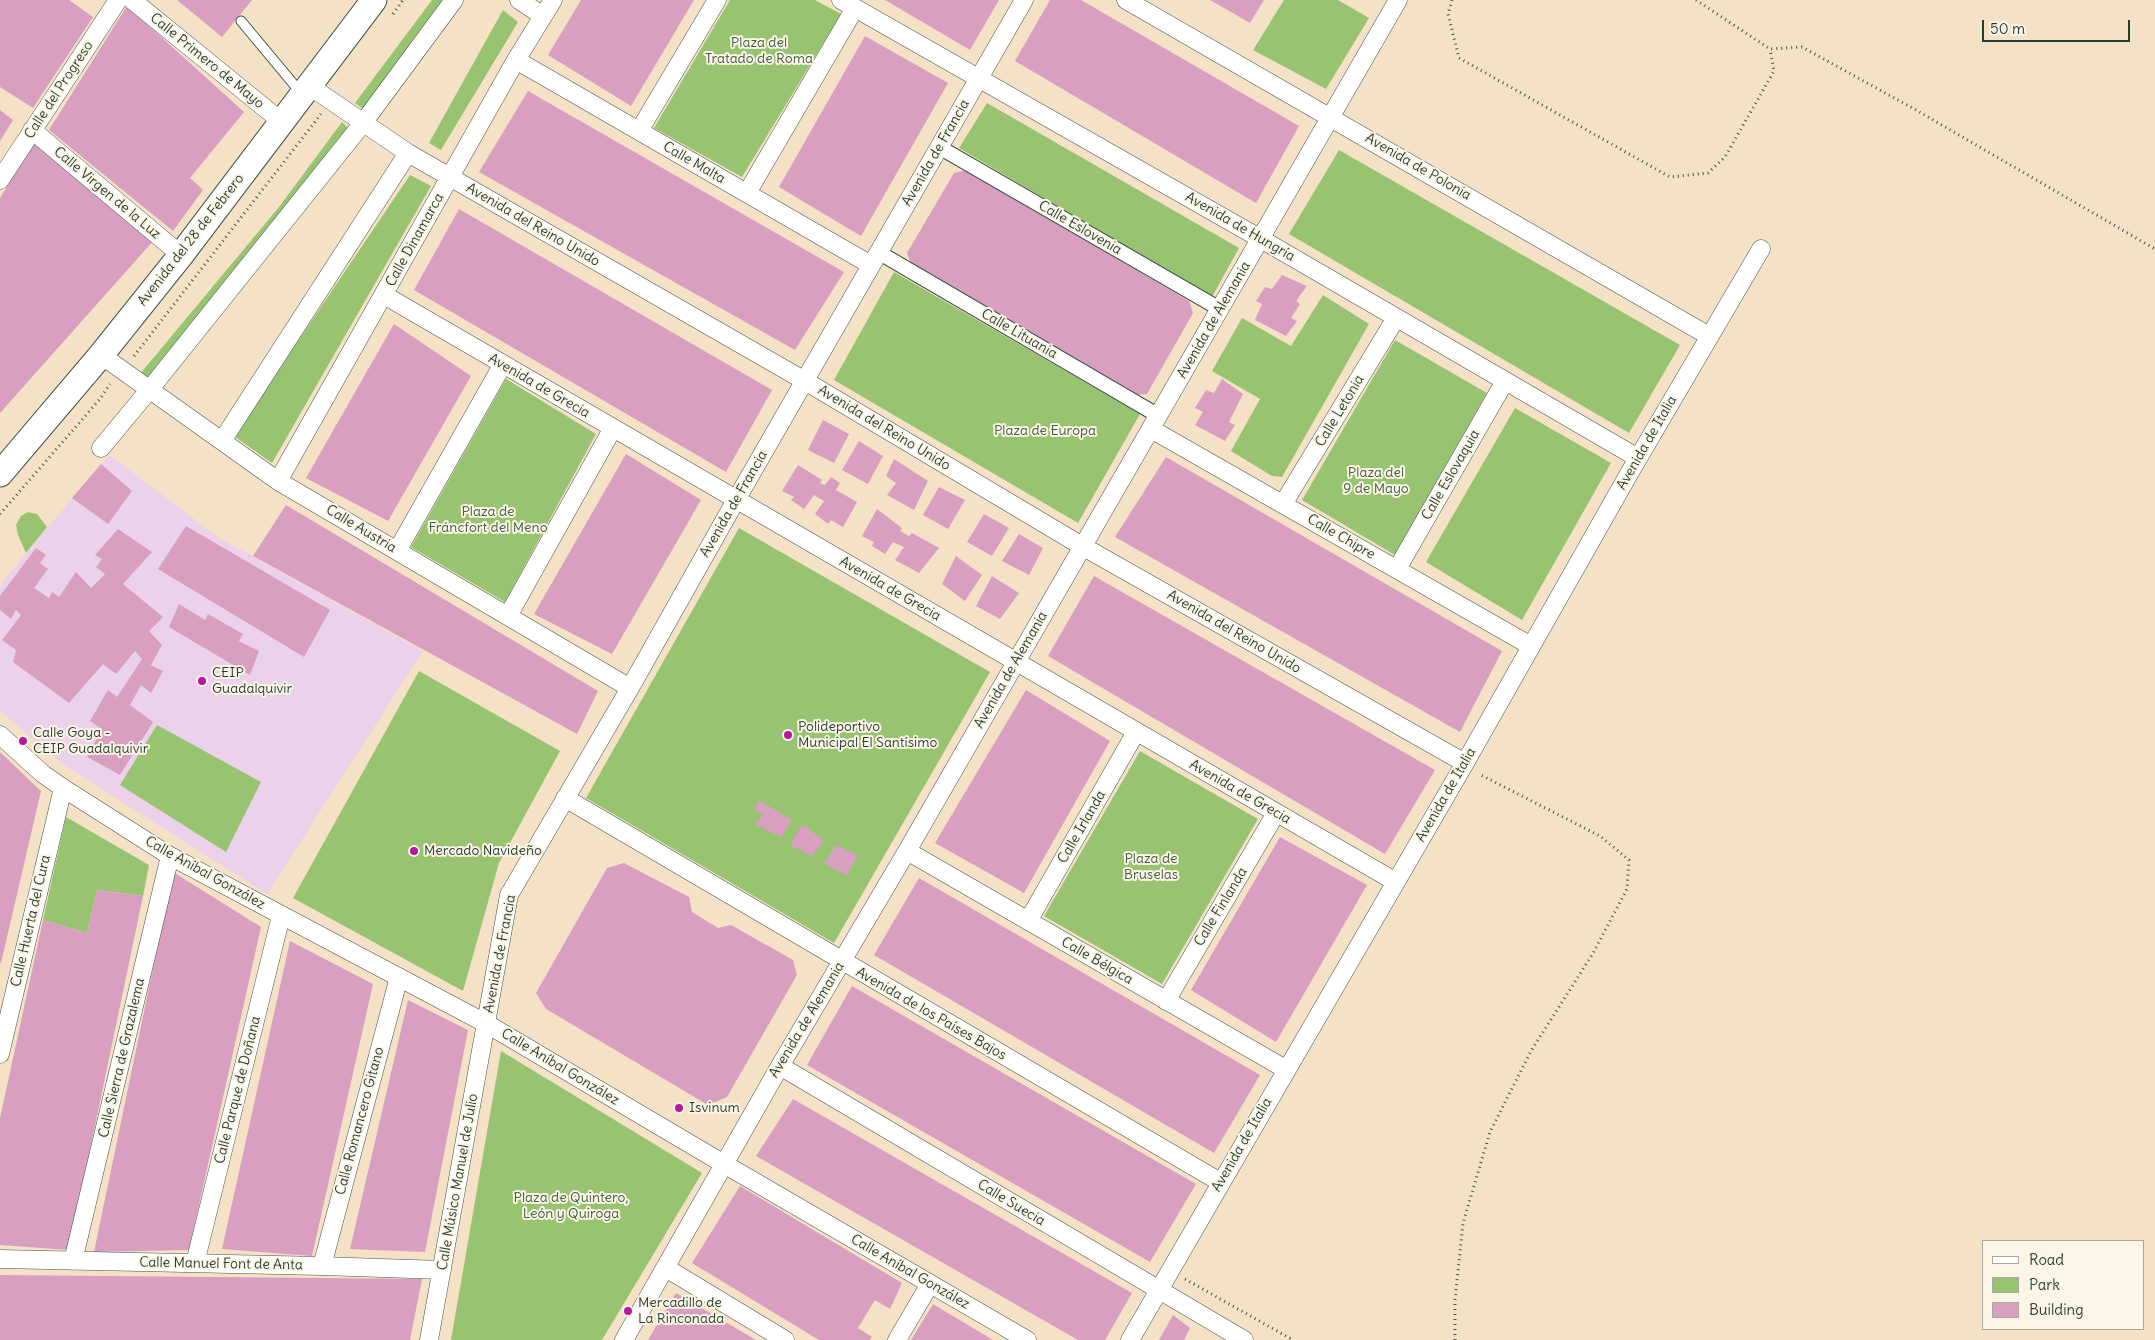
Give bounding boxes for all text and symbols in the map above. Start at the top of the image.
street label: Calle Primero de Mayo [146,10,268,112]
scale bar [1985,10,2132,42]
text: 50 m [1990,19,2025,38]
park label: Plaza del Tratado de Roma [705,35,813,68]
street label: Calle del Progreso [21,38,97,142]
street label: Avenida de Francia [899,97,973,209]
street label: Avenida de Polonia [1362,130,1474,204]
street label: Calle Malta [660,138,728,188]
street label: Calle Virgen de la Luz [50,143,164,243]
street label: Avenida del 28 de Febrero [134,171,248,309]
street label: Avenida del Reino Unido [463,180,603,270]
street label: Avenida de Hungría [1182,189,1298,265]
street label: Calle Dinamarca [382,190,448,290]
street label: Calle Eslovenia [1035,197,1125,259]
street label: Avenida de Alemania [1174,259,1254,381]
street label: Calle Lituania [978,305,1060,363]
street label: Avenida de Grecia [485,350,593,422]
street label: Calle Letonia [1312,372,1368,450]
street label: Avenida del Reino Unido [815,382,953,474]
street label: Avenida de Italia [1613,393,1681,493]
park label: Plaza de Europa [994,423,1096,439]
street label: Calle Eslovaquia [1418,427,1484,523]
street label: Avenida de Francia [697,448,771,560]
park label: Plaza del 9 de Mayo [1343,465,1409,498]
street label: Calle Austria [323,501,399,557]
park label: Plaza de Fráncfort del Meno [428,504,548,536]
street label: Calle Chipre [1304,511,1378,563]
street label: Avenida de Grecia [836,553,944,625]
street label: Avenida del Reino Unido [1164,587,1304,677]
street label: Avenida de Alemania [971,609,1051,731]
place label: CEIP Guadalquivir [212,665,292,698]
marker: CEIP Guadalquivir [196,675,208,687]
place label: Polideportivo Municipal El Santísimo [798,719,937,752]
place label: Calle Goya - CEIP Guadalquivir [33,725,148,758]
marker: Polideportivo Municipal El Santísimo [782,729,794,741]
marker: Calle Goya - CEIP Guadalquivir [17,735,29,747]
street label: Avenida de Italia [1412,745,1480,845]
street label: Avenida de Grecia [1186,756,1294,828]
street label: Calle Irlanda [1054,788,1110,866]
street label: Calle Aníbal González [142,833,268,913]
place label: Mercado Navideño [424,843,542,859]
marker: Mercado Navideño [408,845,420,857]
park label: Plaza de Bruselas [1124,851,1178,884]
street label: Calle Huerta del Cura [8,854,54,988]
street label: Calle Finlanda [1191,865,1251,949]
street label: Avenida de Francia [480,893,520,1015]
street label: Calle Bélgica [1058,934,1136,988]
street label: Avenida de Alemania [766,959,848,1081]
street label: Avenida de los Países Bajos [853,964,1009,1064]
street label: Calle Sierra de Grazalema [95,976,149,1140]
street label: Calle Parque de Doñana [212,1014,264,1166]
street label: Calle Aníbal González [498,1025,622,1109]
street label: Calle Romancero Gitano [332,1045,388,1197]
street label: Calle Músico Manuel de Julio [434,1092,482,1272]
street label: Avenida de Italia [1208,1095,1276,1195]
place label: Isvinum [689,1100,740,1116]
marker: Isvinum [673,1102,685,1114]
street label: Calle Suecia [974,1176,1048,1230]
park label: Plaza de Quintero, León y Quiroga [514,1190,628,1222]
street label: Calle Aníbal González [847,1231,973,1313]
legend [1982,1240,2145,1330]
text: Road [2029,1250,2064,1269]
street label: Calle Manuel Font de Anta [139,1254,303,1274]
text: Park [2029,1275,2060,1294]
place label: Mercadillo de La Rinconada [638,1295,724,1328]
text: Building [2029,1300,2084,1319]
marker: Mercadillo de La Rinconada [622,1305,634,1317]

